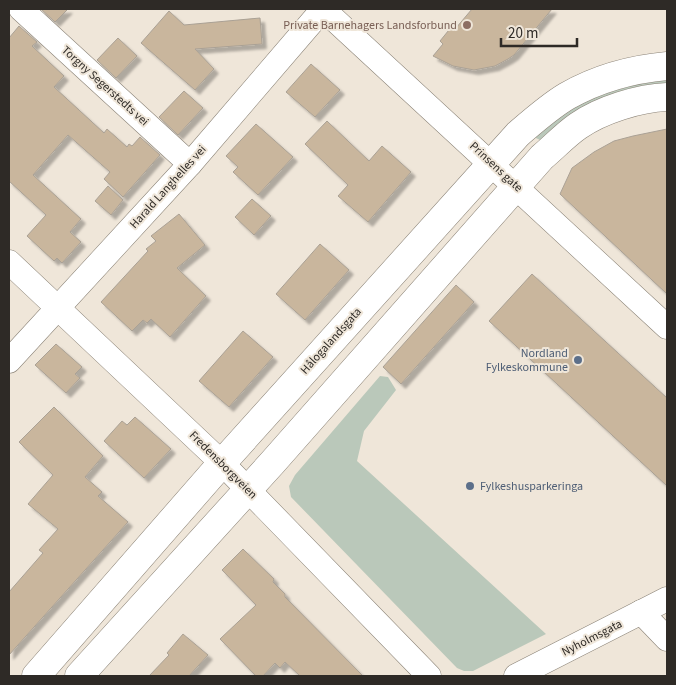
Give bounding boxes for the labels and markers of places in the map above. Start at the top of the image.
place label: Private Barnehagers Landsforbund [283,17,457,34]
marker: Private Barnehagers Landsforbund [461,19,473,31]
place label: Nordland Fylkeskommune [486,345,568,376]
marker: Nordland Fylkeskommune [572,354,584,366]
place label: Fylkeshusparkeringa [480,478,583,495]
marker: Fylkeshusparkeringa [464,480,476,492]

